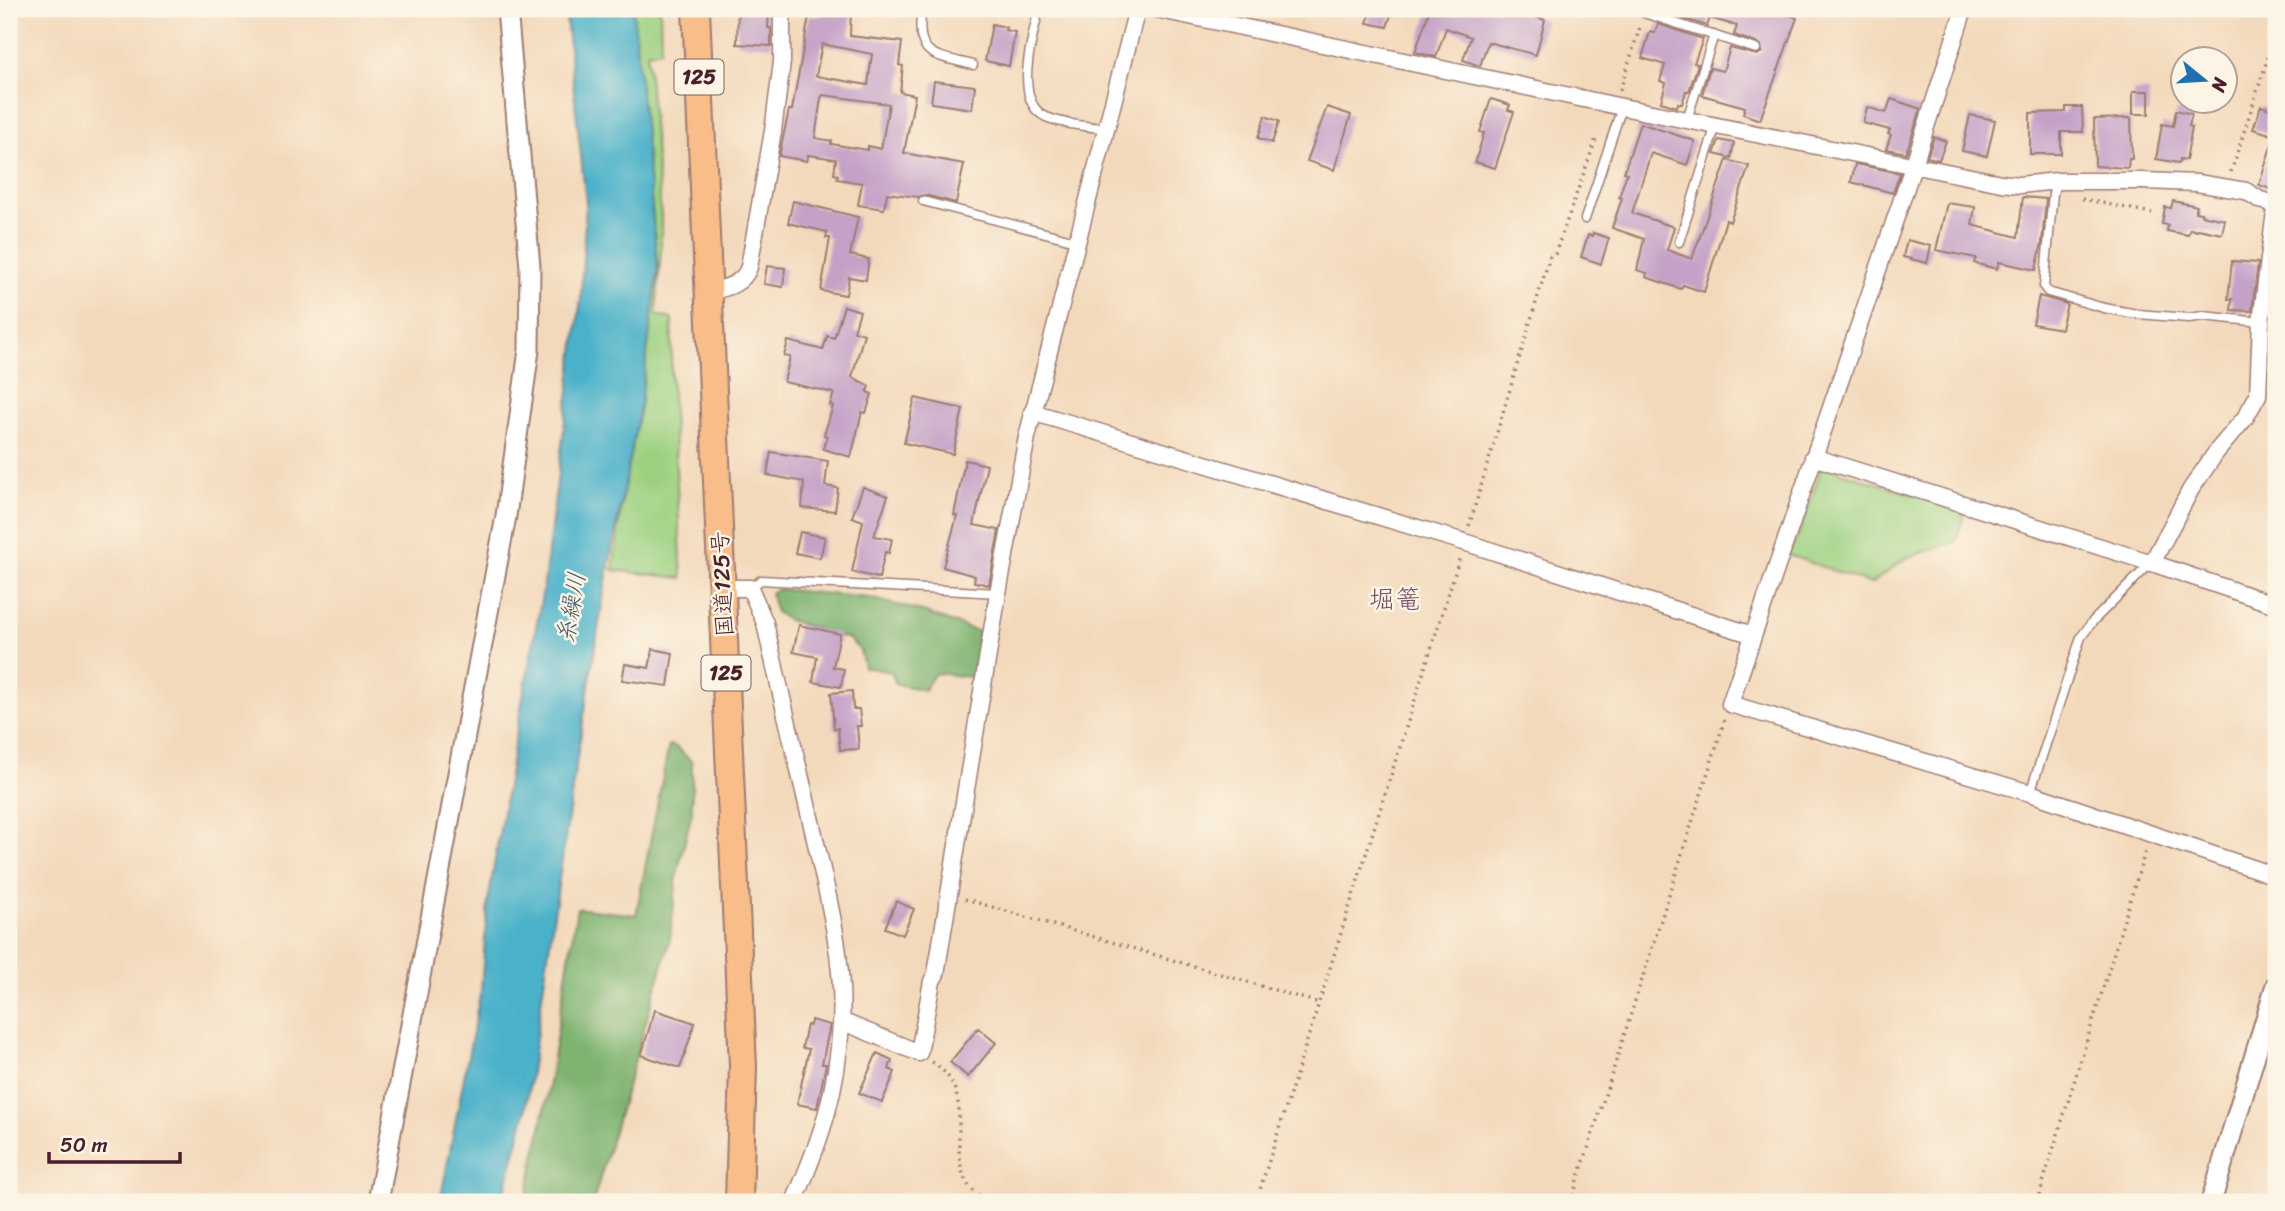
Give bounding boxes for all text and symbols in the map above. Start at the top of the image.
north arrow [2170,46,2240,116]
road number: 125 [674,60,724,94]
text: N [2202,73,2238,97]
street label: 国道125号 [699,530,746,638]
water label: 糸繰川 [544,569,598,647]
district label: 堀篭 [1369,576,1421,622]
road number: 125 [702,656,750,690]
scale bar [49,1120,180,1164]
text: 50 m [60,1126,108,1164]

